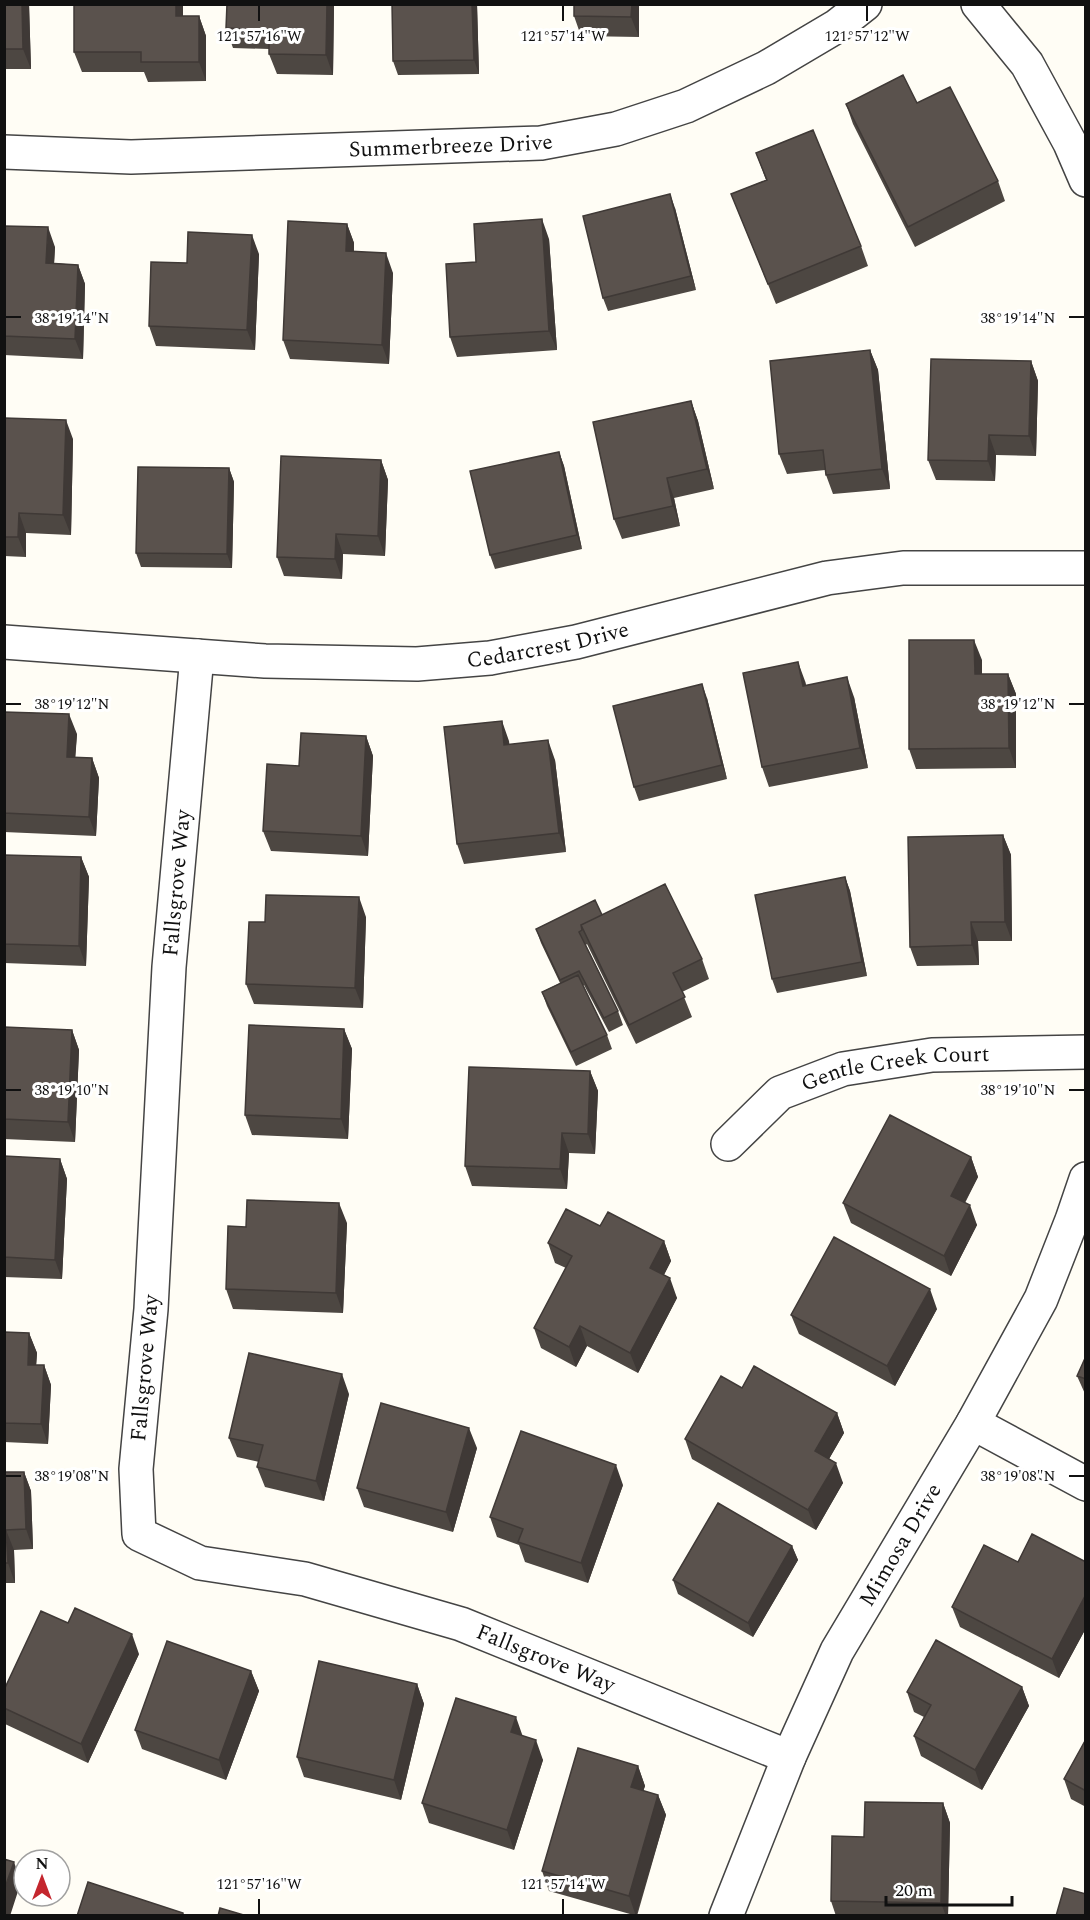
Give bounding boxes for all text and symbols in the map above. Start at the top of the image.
text: 121°57'16"W [216,25,302,48]
text: 121°57'14"W [520,25,606,48]
text: 121°57'12"W [824,25,910,48]
street label: Summerbreeze Drive [348,125,556,166]
text: 38°19'14"N [35,307,110,330]
text: 38°19'14"N [981,307,1056,330]
street label: Cedarcrest Drive [465,613,632,676]
text: 38°19'12"N [35,693,110,716]
text: 38°19'12"N [981,693,1056,716]
street label: Fallsgrove Way [154,807,200,958]
street label: Gentle Creek Court [796,1037,990,1100]
text: 38°19'10"N [35,1079,110,1102]
text: 38°19'10"N [981,1079,1056,1102]
street label: Fallsgrove Way [122,1292,168,1443]
text: 38°19'08"N [35,1465,110,1488]
text: 38°19'08"N [981,1465,1056,1488]
street label: Mimosa Drive [851,1477,950,1613]
street label: Fallsgrove Way [471,1615,622,1702]
north arrow [12,1848,72,1908]
text: N [35,1852,49,1876]
scale bar [886,1869,1012,1907]
text: 121°57'16"W [216,1873,302,1896]
text: 121°57'14"W [520,1873,606,1896]
text: 20 m [895,1877,933,1904]

